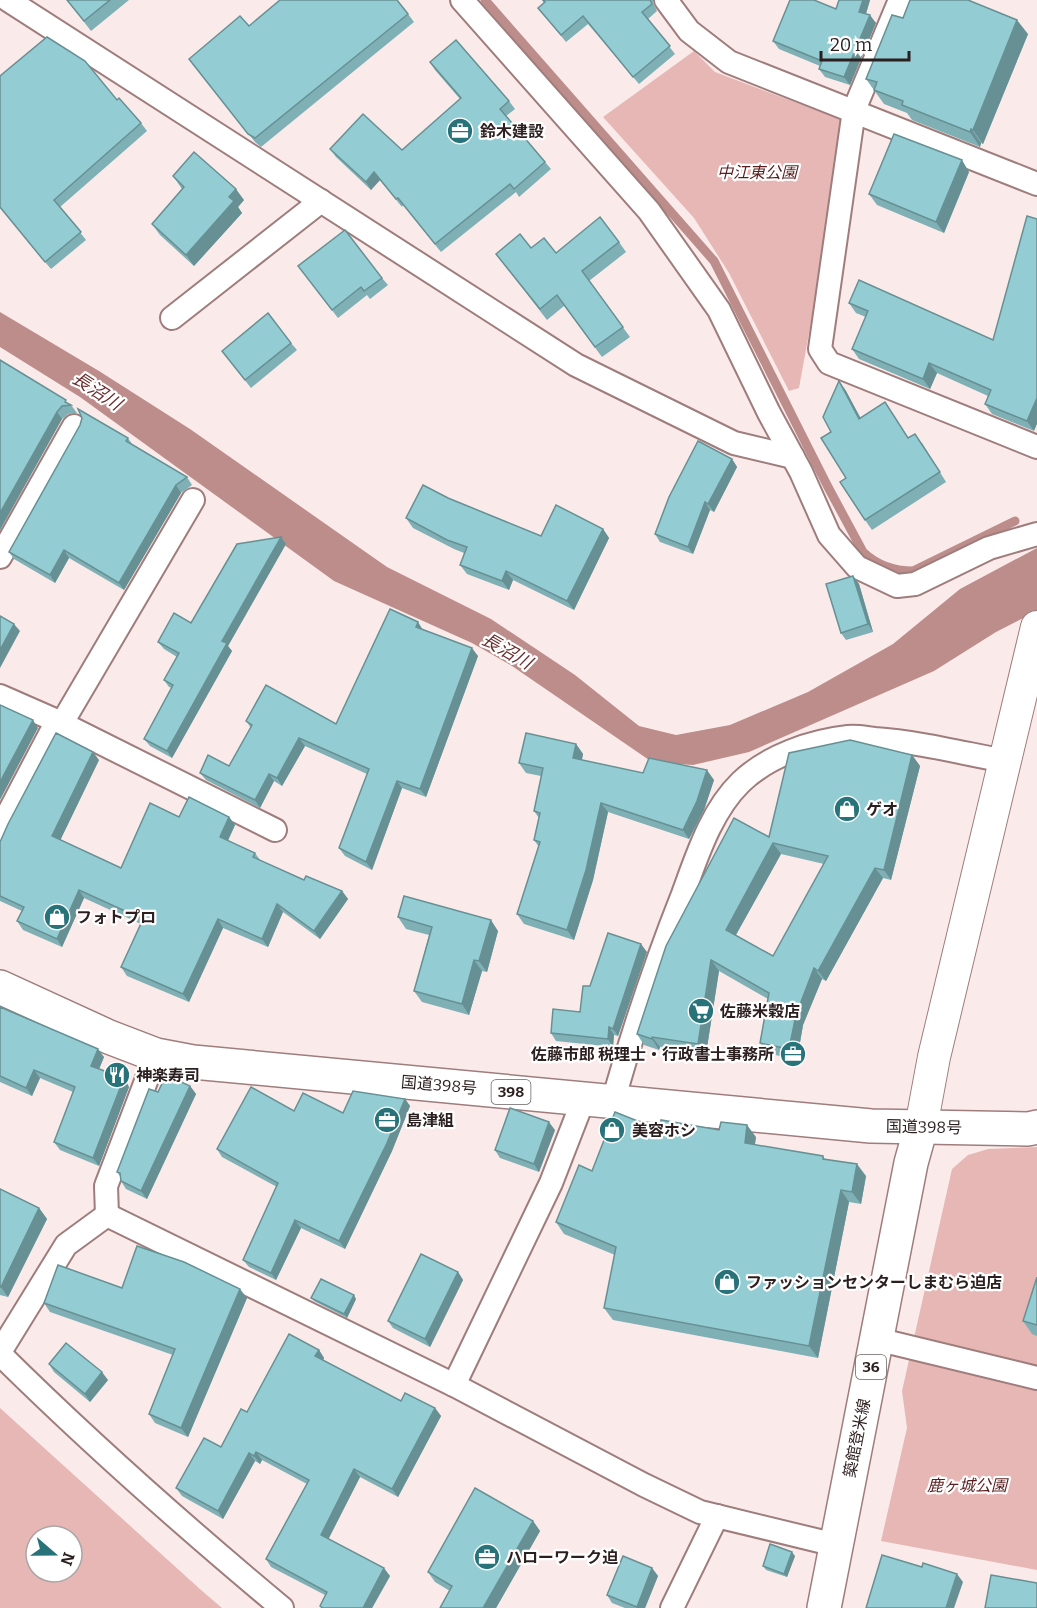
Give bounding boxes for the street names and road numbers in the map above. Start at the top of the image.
street label: 国道398号 [400,1072,478,1098]
road number: 398 [492,1080,530,1104]
street label: 国道398号 [886,1117,962,1137]
road number: 36 [856,1355,886,1379]
street label: 築館登米線 [840,1397,874,1479]

